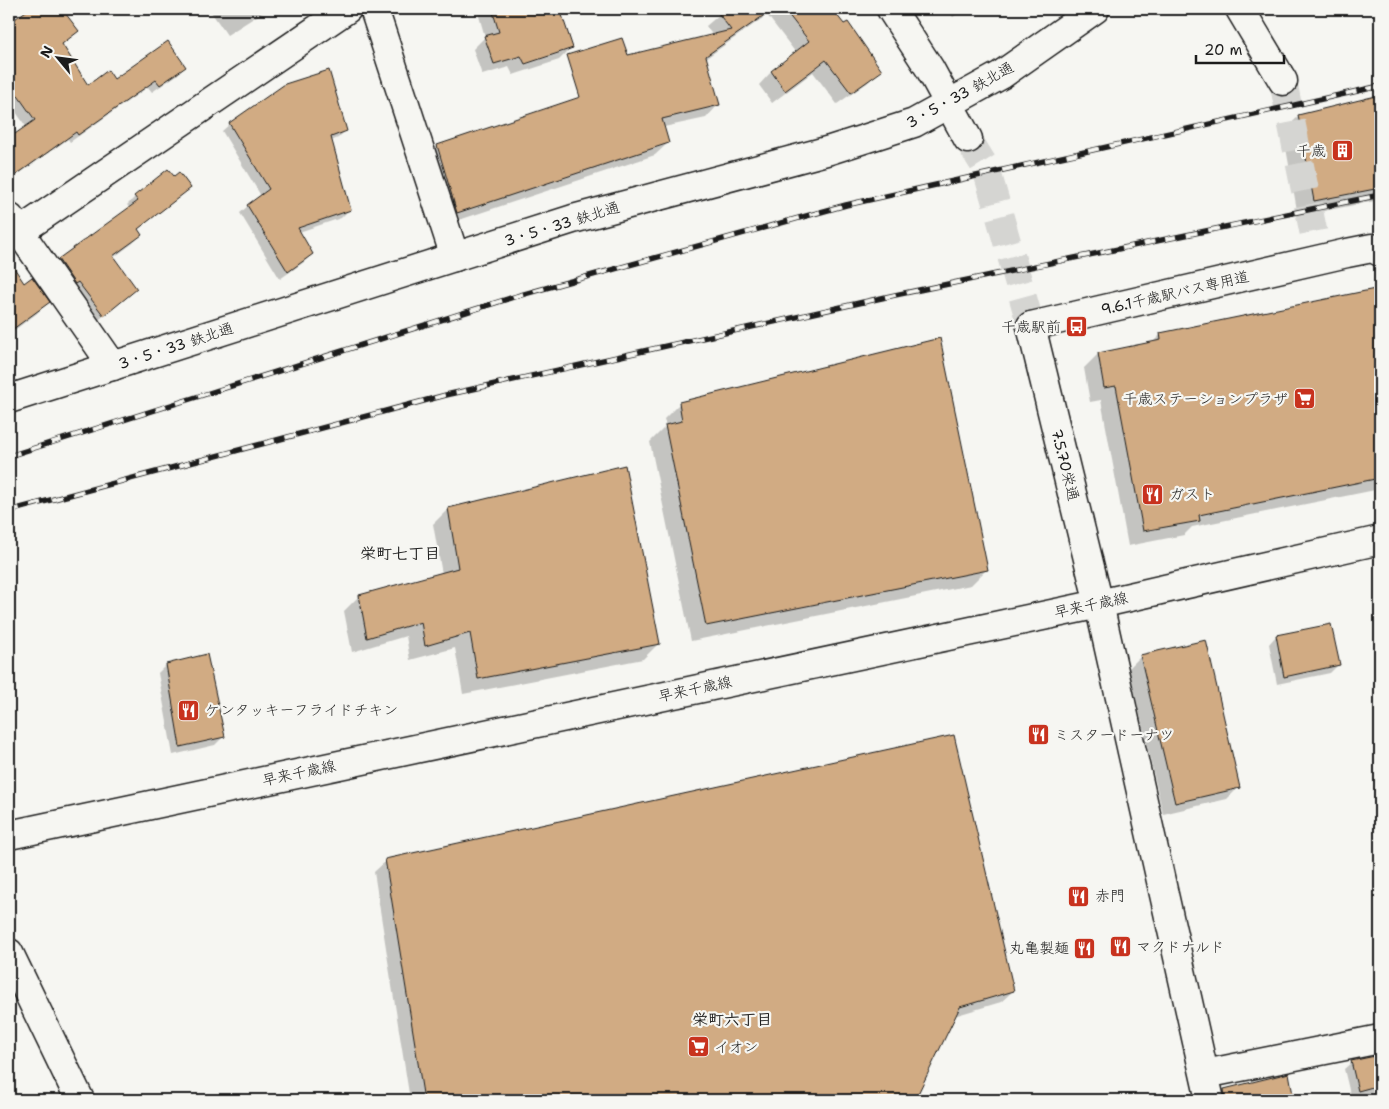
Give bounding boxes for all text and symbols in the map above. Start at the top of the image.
north arrow [32,32,82,82]
scale bar [1196,32,1284,64]
text: 20 m [1204,40,1243,60]
text: N [36,42,57,61]
street label: 3・5・33 鉄北通 [903,57,1017,133]
building icon: 千歳 [1330,139,1354,163]
place label: 千歳 [1296,141,1326,161]
street label: 3・5・33 鉄北通 [502,197,622,251]
street label: 9.6.1千歳駅バス専用道 [1099,266,1251,320]
bus stop icon: 千歳駅前 [1065,315,1089,339]
place label: 千歳駅前 [1001,317,1061,337]
street label: 3・5・33 鉄北通 [116,318,236,374]
supermarket icon: 千歳ステーションプラザ [1292,387,1316,411]
place label: 千歳ステーションプラザ [1122,389,1288,409]
street label: 7.5.70栄通 [1046,427,1084,503]
restaurant icon: ガスト [1141,482,1165,506]
place label: ガスト [1169,484,1216,504]
district label: 栄町七丁目 [360,543,440,564]
street label: 早来千歳線 [1052,587,1130,623]
street label: 早来千歳線 [656,671,734,707]
restaurant icon: ケンタッキーフライドチキン [177,698,201,722]
place label: ケンタッキーフライドチキン [205,700,398,720]
restaurant icon: ミスタードーナツ [1026,723,1050,747]
place label: ミスタードーナツ [1054,725,1174,745]
street label: 早来千歳線 [260,755,338,791]
restaurant icon: 赤門 [1067,884,1091,908]
place label: 赤門 [1095,886,1125,906]
restaurant icon: マクドナルド [1108,935,1132,959]
restaurant icon: 丸亀製麺 [1073,936,1097,960]
place label: マクドナルド [1136,937,1225,957]
place label: 丸亀製麺 [1009,938,1069,958]
district label: 栄町六丁目 [692,1009,772,1030]
supermarket icon: イオン [686,1035,710,1059]
place label: イオン [714,1037,758,1057]

